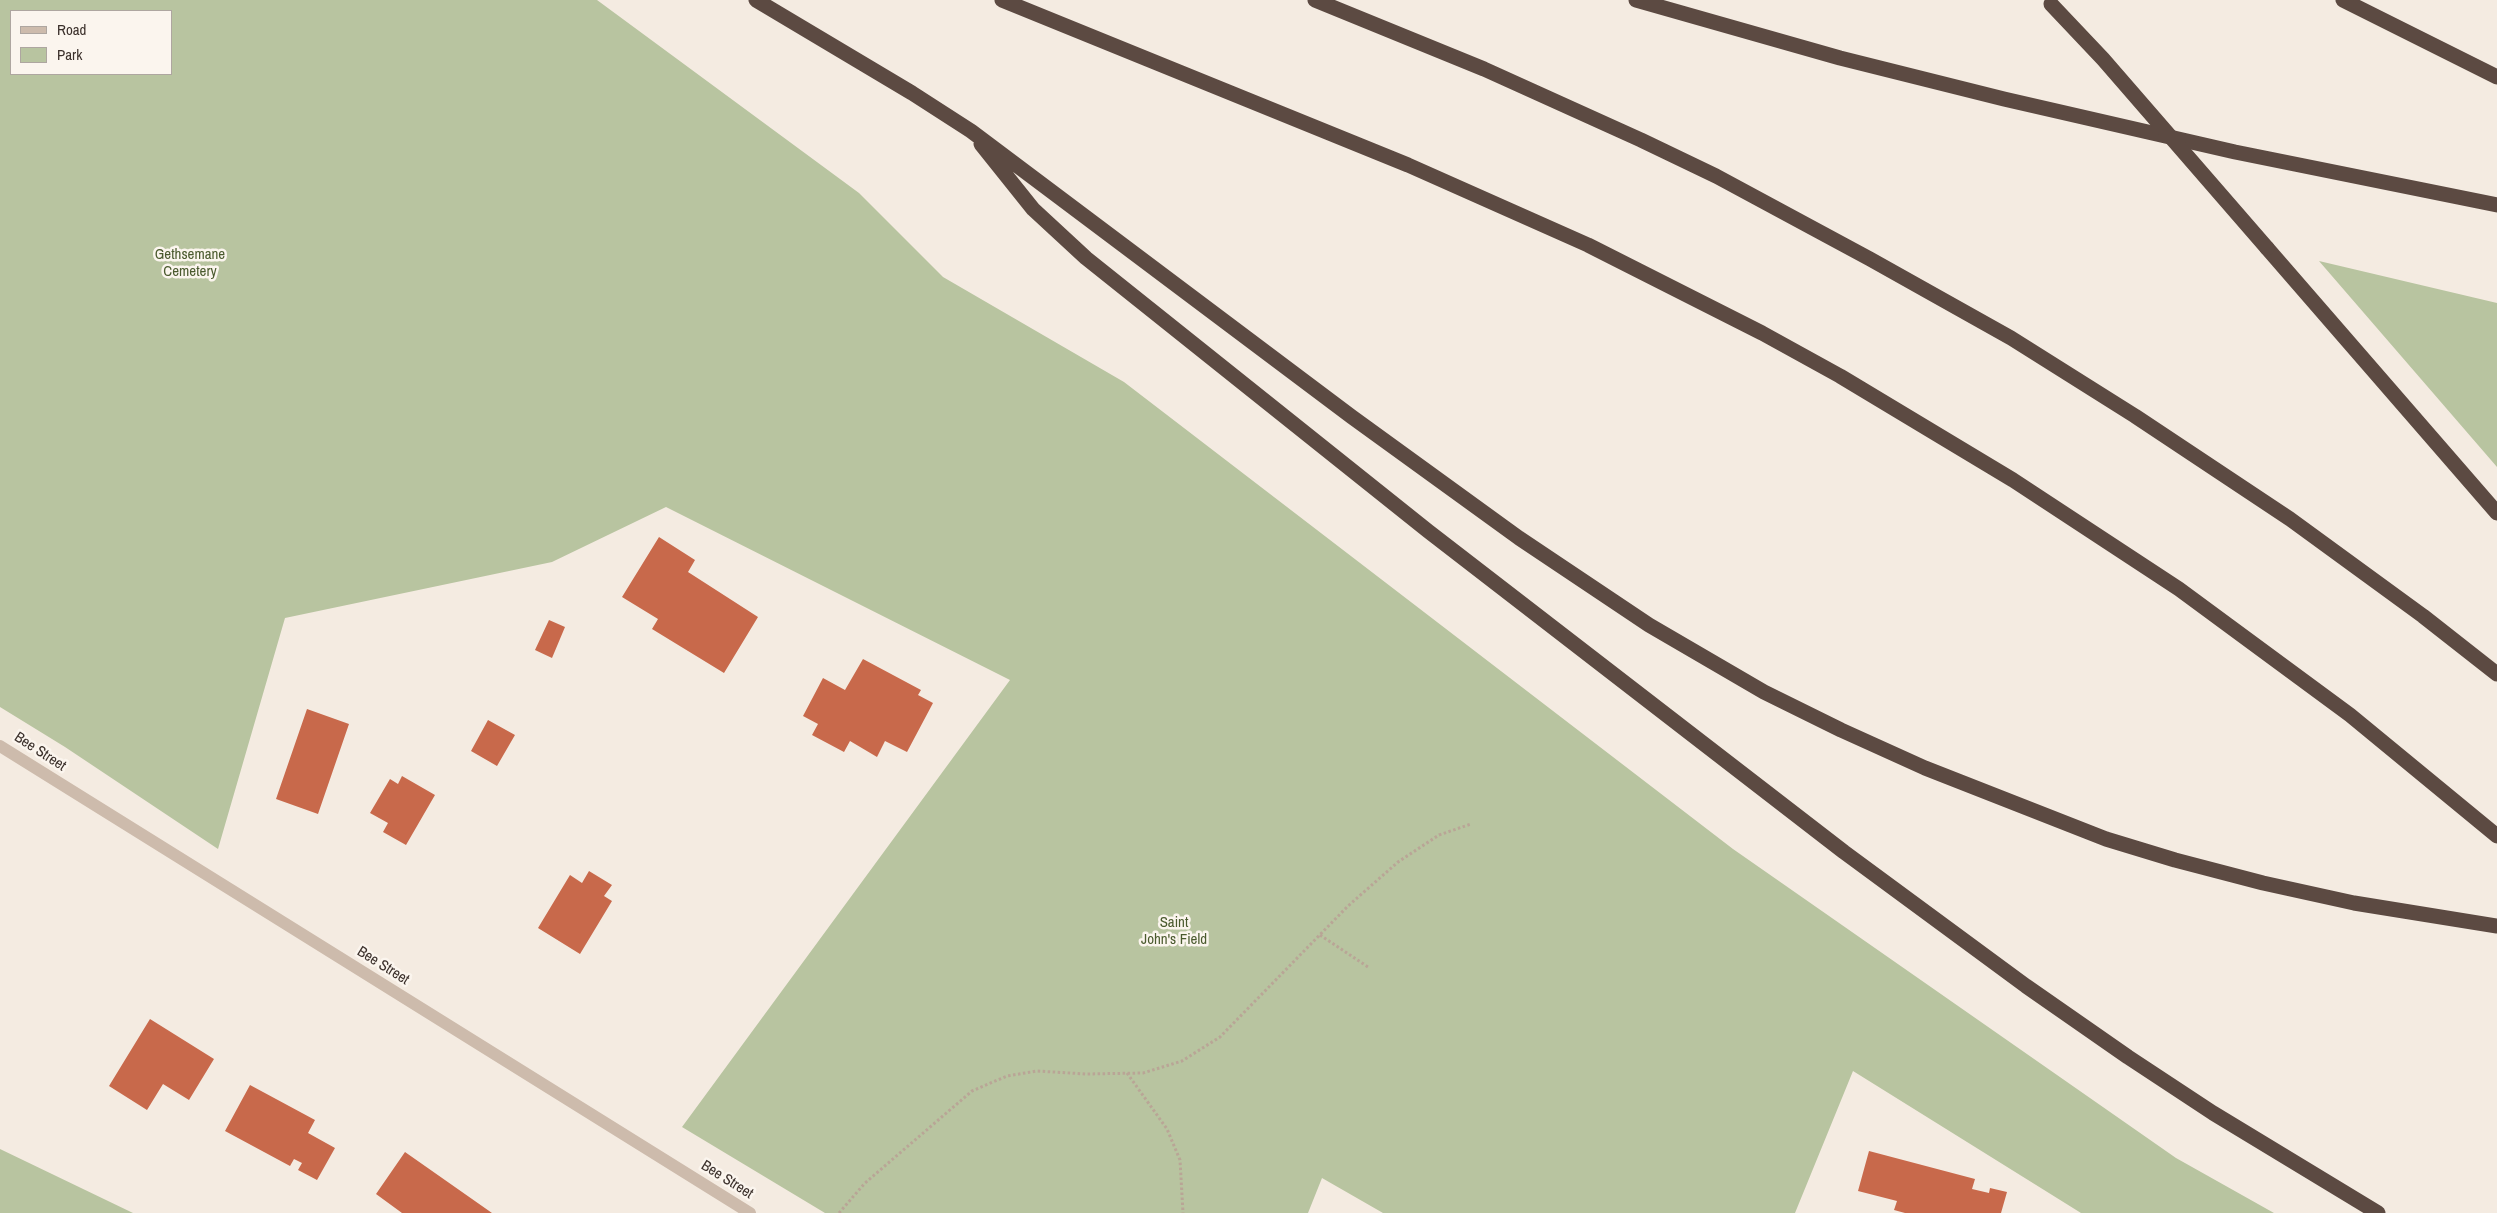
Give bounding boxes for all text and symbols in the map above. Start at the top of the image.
legend [10,10,172,75]
text: Road [57,19,86,40]
text: Park [57,44,82,65]
park label: Gethsemane Cemetery [155,246,225,281]
street label: Bee Street [11,729,69,775]
park label: Saint John's Field [1141,914,1207,949]
street label: Bee Street [354,943,412,989]
street label: Bee Street [698,1157,756,1203]

